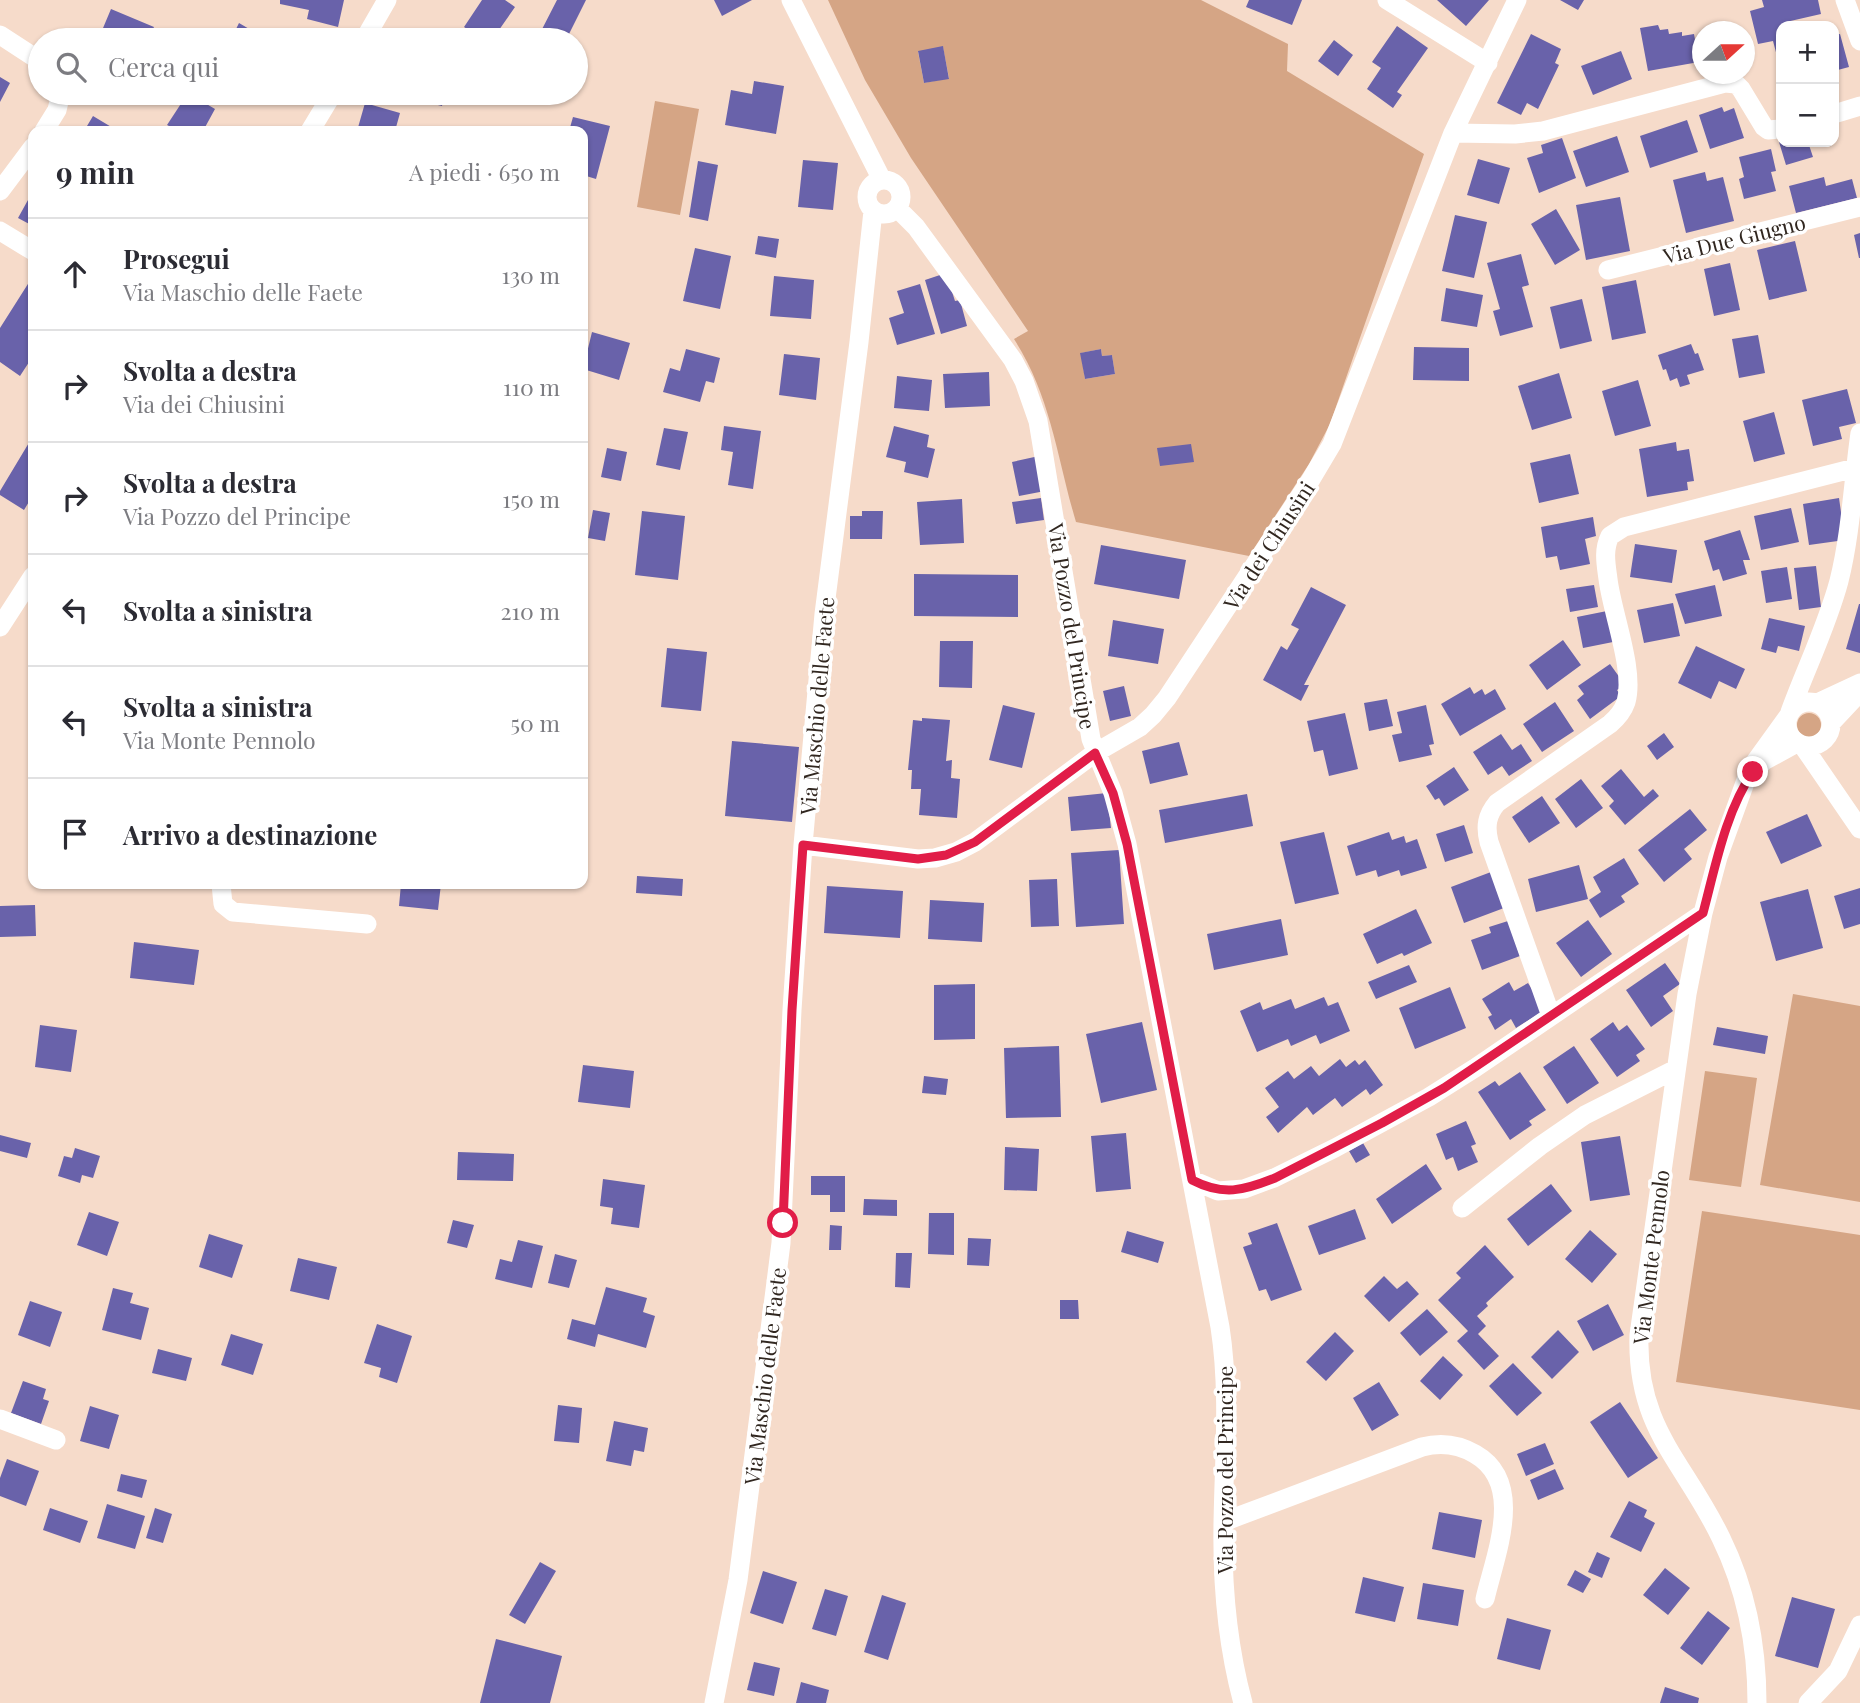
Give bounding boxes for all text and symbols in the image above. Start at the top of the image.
north arrow [1692,21,1755,84]
map controls [1776,21,1839,147]
button: + [1776,21,1839,84]
search box [28,28,588,105]
icon: search [52,48,90,86]
text: Cerca qui [108,49,219,84]
button: − [1776,84,1839,147]
text: 9 min [56,152,135,192]
text: A piedi · 650 m [409,156,560,187]
street label: Via Due Giugno [1659,207,1808,269]
text: Prosegui [123,241,230,276]
icon: ahead [56,255,94,293]
text: 130 m [502,259,560,290]
text: Via Maschio delle Faete [123,276,363,307]
text: Svolta a destra [123,353,297,388]
icon: right [56,367,94,405]
text: 110 m [503,371,560,402]
text: Via dei Chiusini [123,388,285,419]
text: Svolta a destra [123,465,297,500]
street label: Via dei Chiusini [1215,475,1320,615]
icon: right [56,479,94,517]
text: 150 m [502,483,560,514]
text: Via Pozzo del Principe [123,500,351,531]
street label: Via Pozzo del Principe [1043,520,1103,731]
icon: left [56,591,94,629]
text: Svolta a sinistra [123,593,312,628]
text: 210 m [501,595,560,626]
street label: Via Maschio delle Faete [792,596,839,817]
text: Svolta a sinistra [123,689,312,724]
icon: left [56,703,94,741]
text: 50 m [511,707,560,738]
text: Via Monte Pennolo [123,724,316,755]
route end [1737,756,1768,787]
icon: arrive [56,815,94,853]
text: Arrivo a destinazione [123,817,377,852]
street label: Via Monte Pennolo [1625,1168,1675,1347]
route start [767,1207,798,1238]
street label: Via Maschio delle Faete [737,1266,791,1487]
street label: Via Pozzo del Principe [1210,1366,1238,1575]

